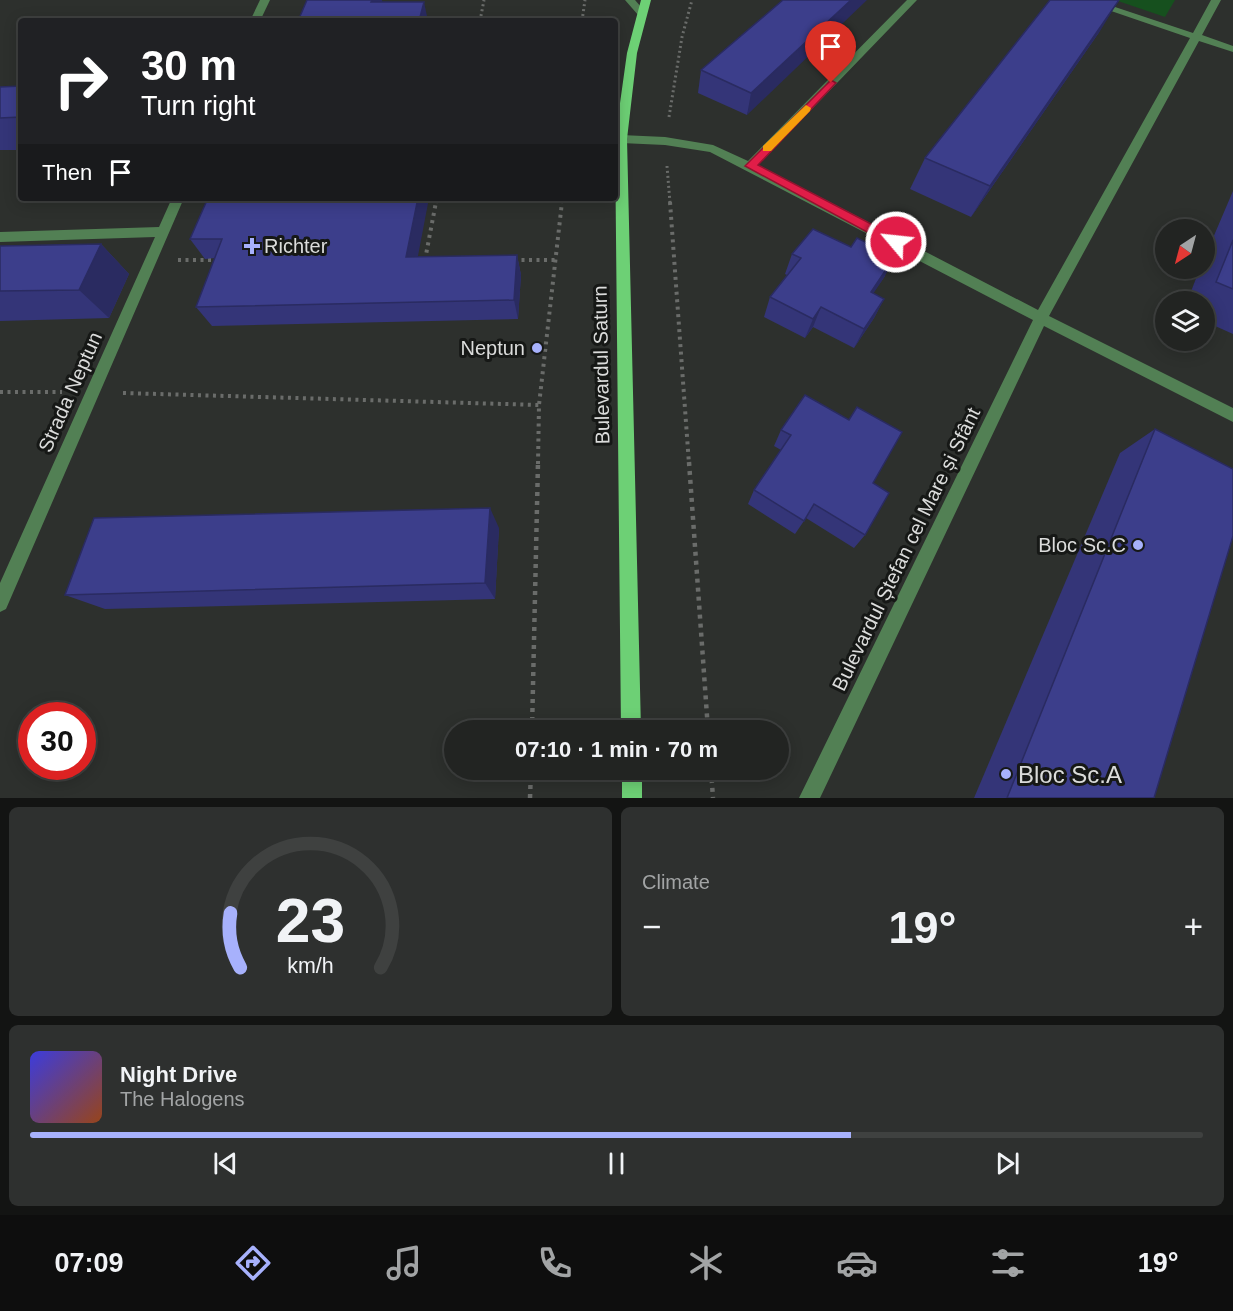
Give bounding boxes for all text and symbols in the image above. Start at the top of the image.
pin [805,21,856,83]
icon: arrive [814,30,847,63]
icon: right [42,42,120,120]
text: 30 m [141,42,237,89]
text: Turn right [141,91,256,121]
icon: arrive [104,156,137,189]
text: Then [42,160,92,185]
position arrow [864,210,928,274]
north arrow [1155,219,1215,279]
map controls [1155,219,1215,351]
place label: Richter [264,235,328,257]
marker: Richter [245,239,259,253]
street label: Bulevardul Saturn [589,285,613,445]
button: layers [1155,291,1215,351]
street label: Strada Neptun [34,329,106,455]
place label: Neptun [461,337,525,359]
marker: Neptun [530,341,544,355]
street label: Bulevardul Ștefan cel Mare și Sfânt [828,403,985,694]
place label: Bloc Sc.C [1038,534,1126,556]
marker: Bloc Sc.C [1131,538,1145,552]
speed limit sign: 30 [18,702,96,780]
text: 07:10 · 1 min · 70 m [515,737,718,762]
place label: Bloc Sc.A [1018,761,1122,788]
marker: Bloc Sc.A [999,767,1013,781]
text: Climate [642,871,710,893]
text: 23 [276,886,345,955]
text: 19° [888,902,957,953]
text: − [642,908,661,945]
text: + [1184,908,1203,945]
text: km/h [287,955,334,979]
text: Night Drive [120,1062,237,1087]
text: The Halogens [120,1088,245,1110]
icon: previous [209,1147,242,1180]
icon: pause [600,1147,633,1180]
icon: next [991,1147,1024,1180]
icon: directions [232,1242,274,1284]
icon: music [383,1242,425,1284]
icon: phone [534,1242,576,1284]
icon: climate [685,1242,727,1284]
icon: car [836,1242,878,1284]
icon: filters [987,1242,1029,1284]
text: 07:09 [54,1248,124,1278]
text: 19° [1138,1248,1178,1278]

